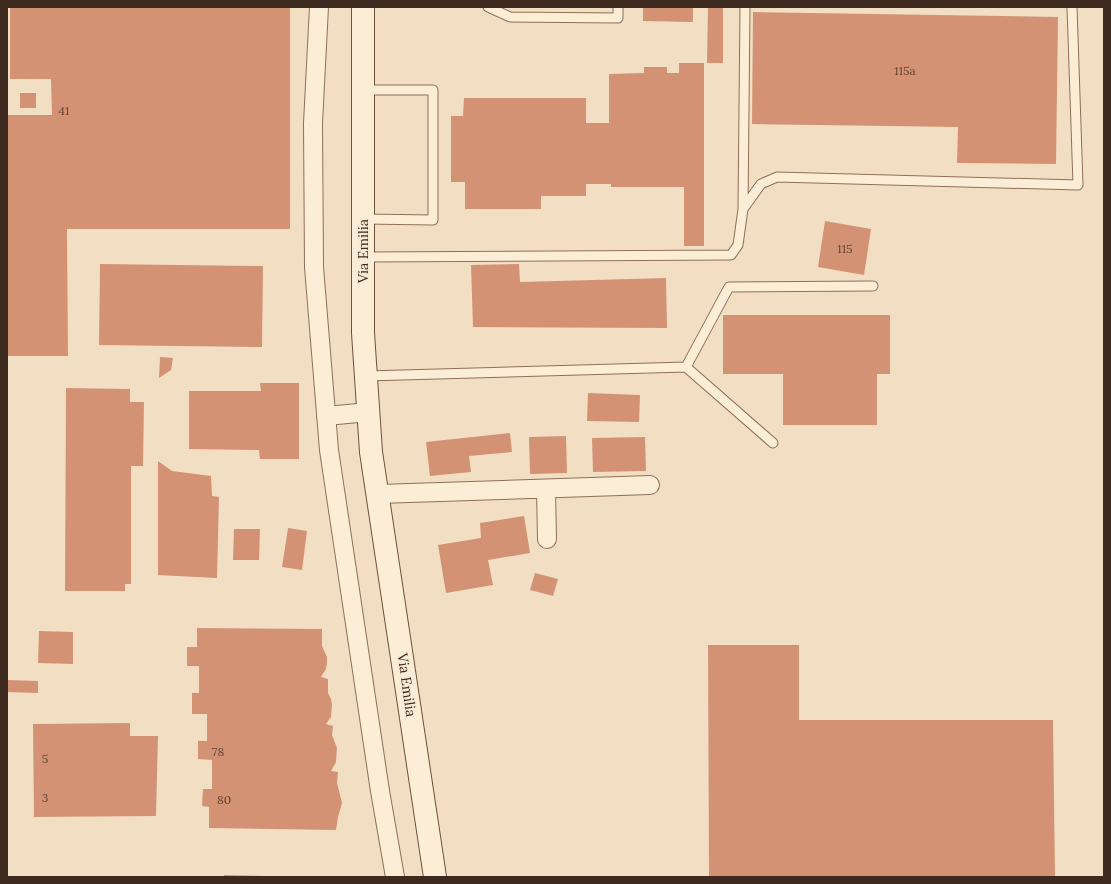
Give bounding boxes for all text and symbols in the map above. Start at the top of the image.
house number: 115a [894,63,916,78]
house number: 41 [59,103,69,118]
street label: Via Emilia [354,219,372,284]
house number: 115 [837,241,853,256]
street label: Via Emilia [394,651,420,718]
house number: 78 [212,744,224,759]
house number: 5 [42,751,48,766]
house number: 3 [42,790,49,805]
house number: 80 [217,792,231,807]

